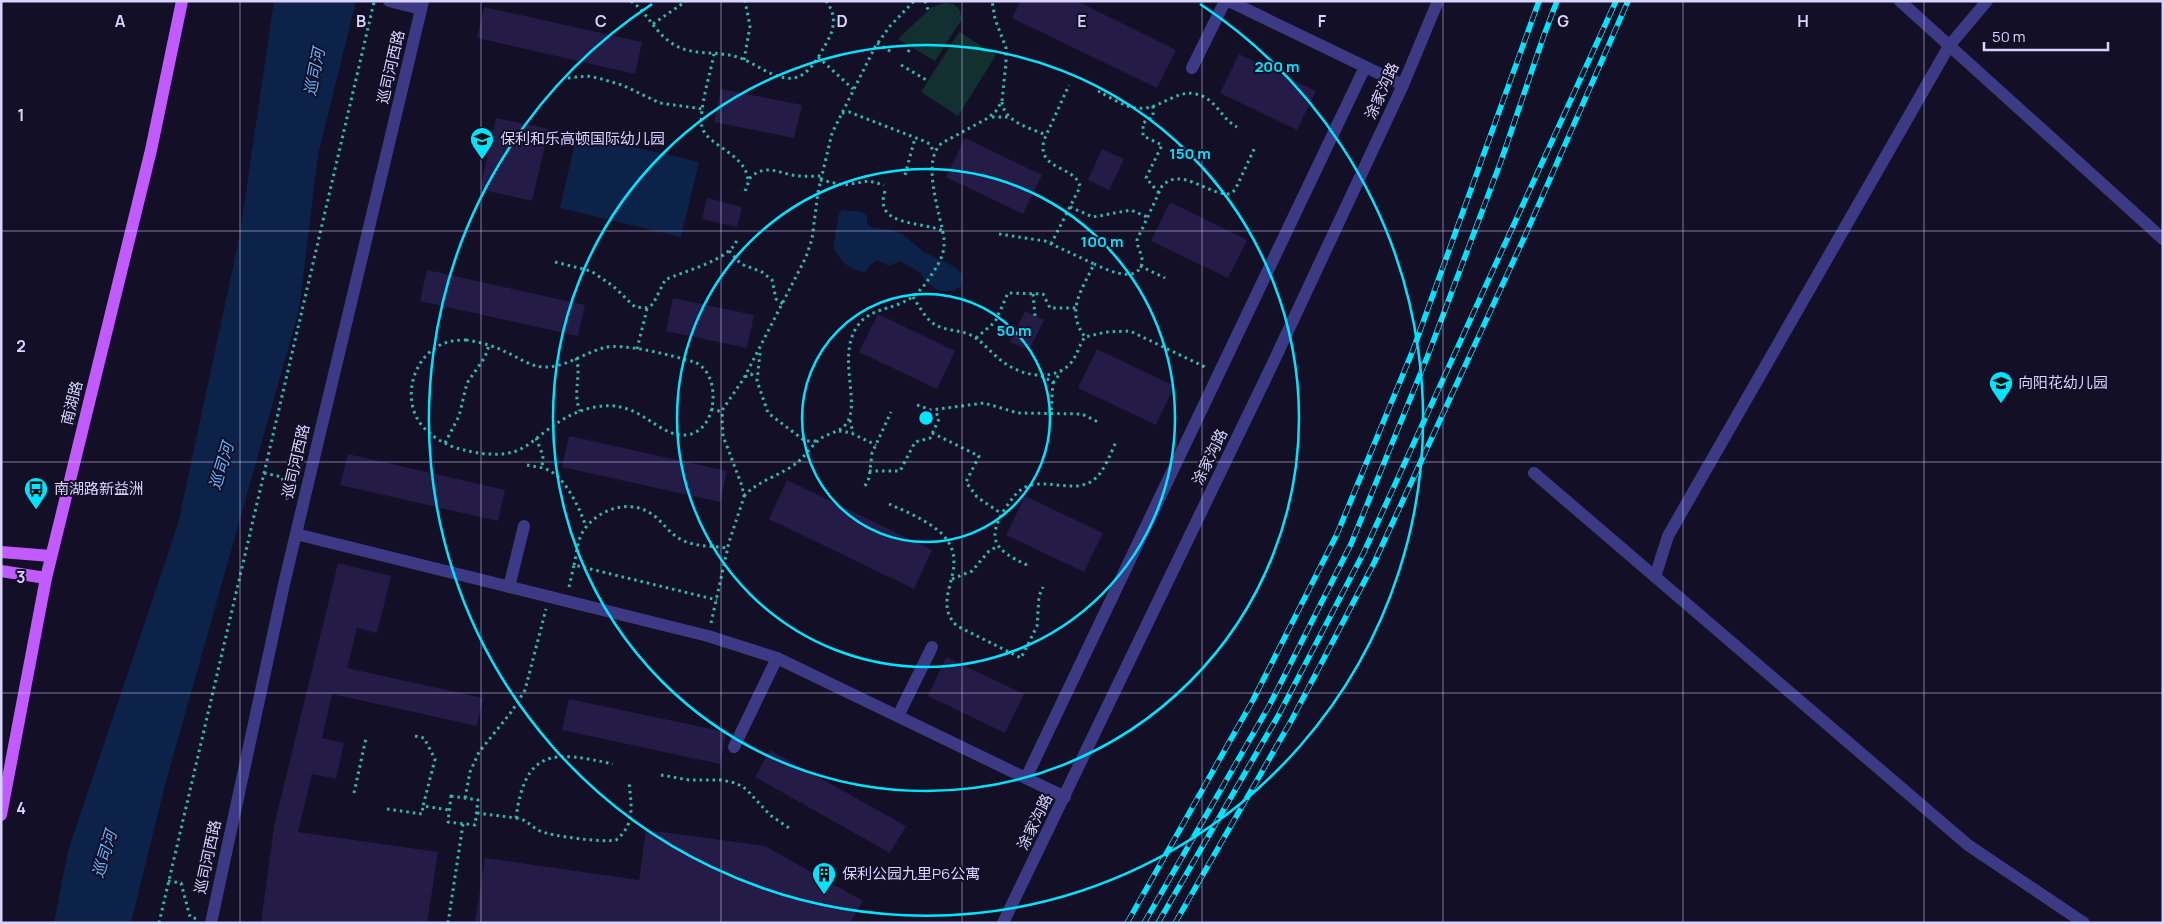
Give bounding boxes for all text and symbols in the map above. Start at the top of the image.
text: A [115,10,126,32]
text: B [356,10,366,32]
text: C [595,10,607,32]
text: D [836,10,848,32]
text: E [1077,10,1087,32]
text: F [1318,10,1327,32]
text: G [1557,10,1569,32]
text: H [1797,10,1809,32]
scale bar [1984,20,2108,52]
text: 50 m [1992,26,2026,47]
street label: 巡司河西路 [372,28,409,106]
water label: 巡司河 [299,43,330,98]
text: 200 m [1254,56,1300,77]
street label: 涂家沟路 [1360,59,1403,122]
text: 1 [17,104,25,126]
school or university icon: 保利和乐高顿国际幼儿园 [469,126,495,160]
place label: 保利和乐高顿国际幼儿园 [500,128,665,149]
text: 150 m [1169,143,1211,164]
text: 100 m [1081,231,1123,252]
text: 50 m [996,320,1032,341]
text: 2 [16,335,26,357]
school or university icon: 向阳花幼儿园 [1988,370,2014,404]
place label: 向阳花幼儿园 [2018,372,2108,393]
street label: 南湖路 [56,378,87,427]
centre of rings [917,409,935,427]
street label: 巡司河西路 [277,422,314,500]
street label: 涂家沟路 [1187,425,1232,488]
water label: 巡司河 [203,437,239,492]
bus stop icon: 南湖路新益洲 [23,476,49,510]
place label: 南湖路新益洲 [54,478,144,499]
text: 3 [16,566,26,588]
street label: 涂家沟路 [1012,790,1057,853]
text: 4 [16,797,26,819]
street label: 巡司河西路 [189,818,226,896]
water label: 巡司河 [86,825,122,880]
building icon: 保利公园九里P6公寓 [811,861,837,895]
place label: 保利公园九里P6公寓 [842,863,980,884]

